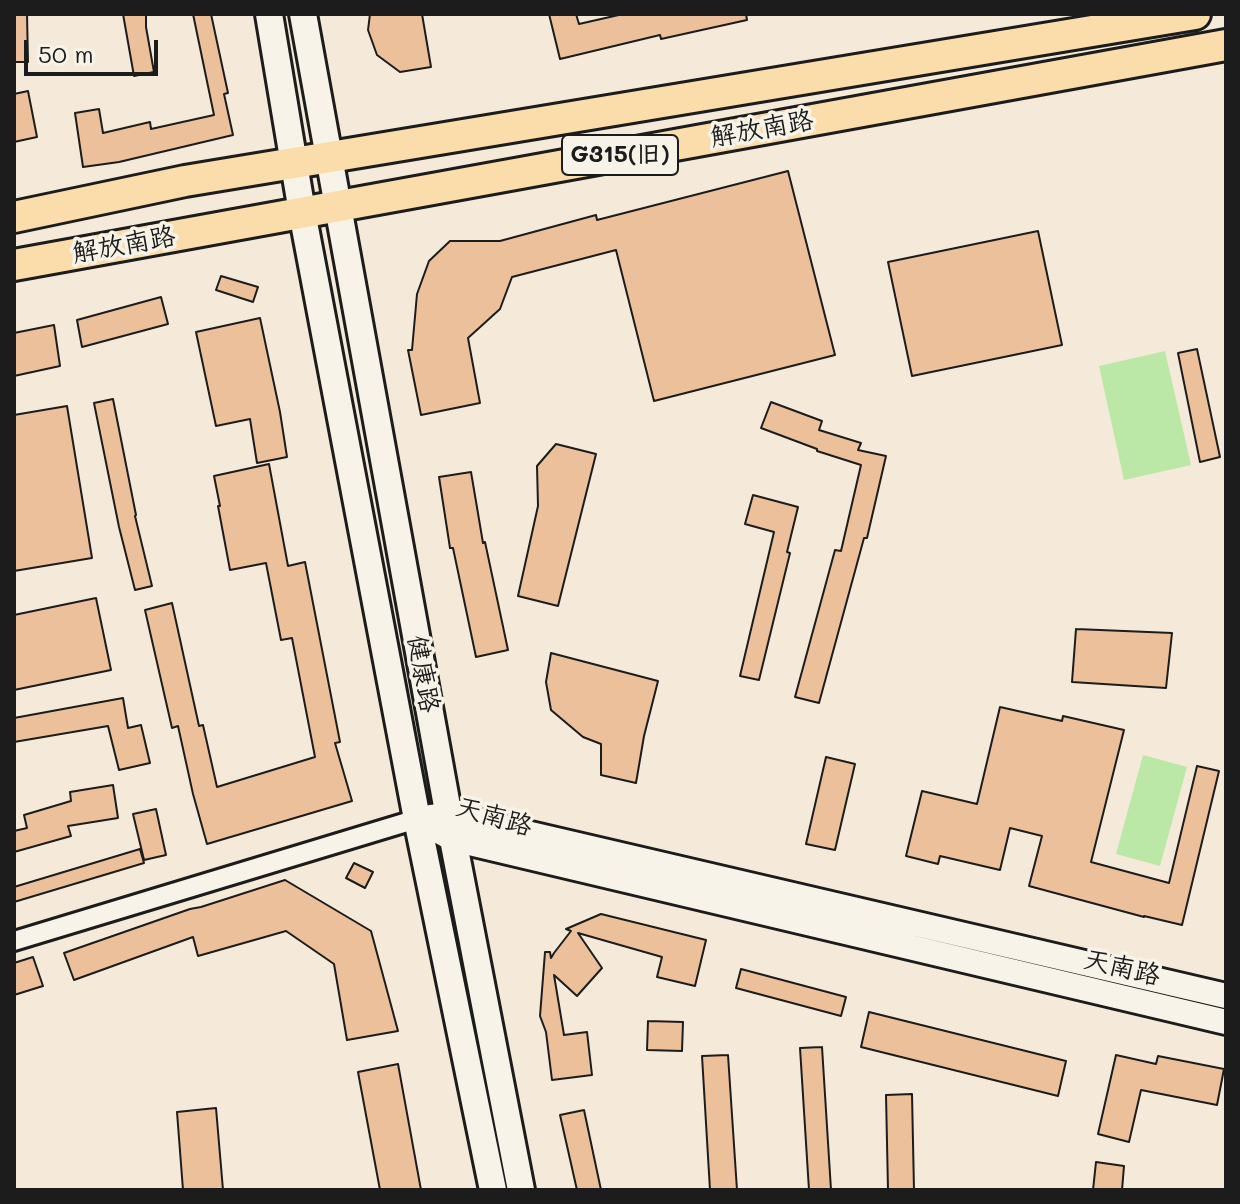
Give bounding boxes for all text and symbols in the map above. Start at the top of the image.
scale bar [28,24,162,74]
text: 50 m [38,38,94,69]
street label: 解放南路 [708,105,816,153]
road number: G315(旧) [562,135,678,175]
street label: 解放南路 [70,221,178,269]
street label: 健康路 [401,633,445,715]
street label: 天南路 [452,791,536,843]
street label: 天南路 [1080,944,1164,992]

